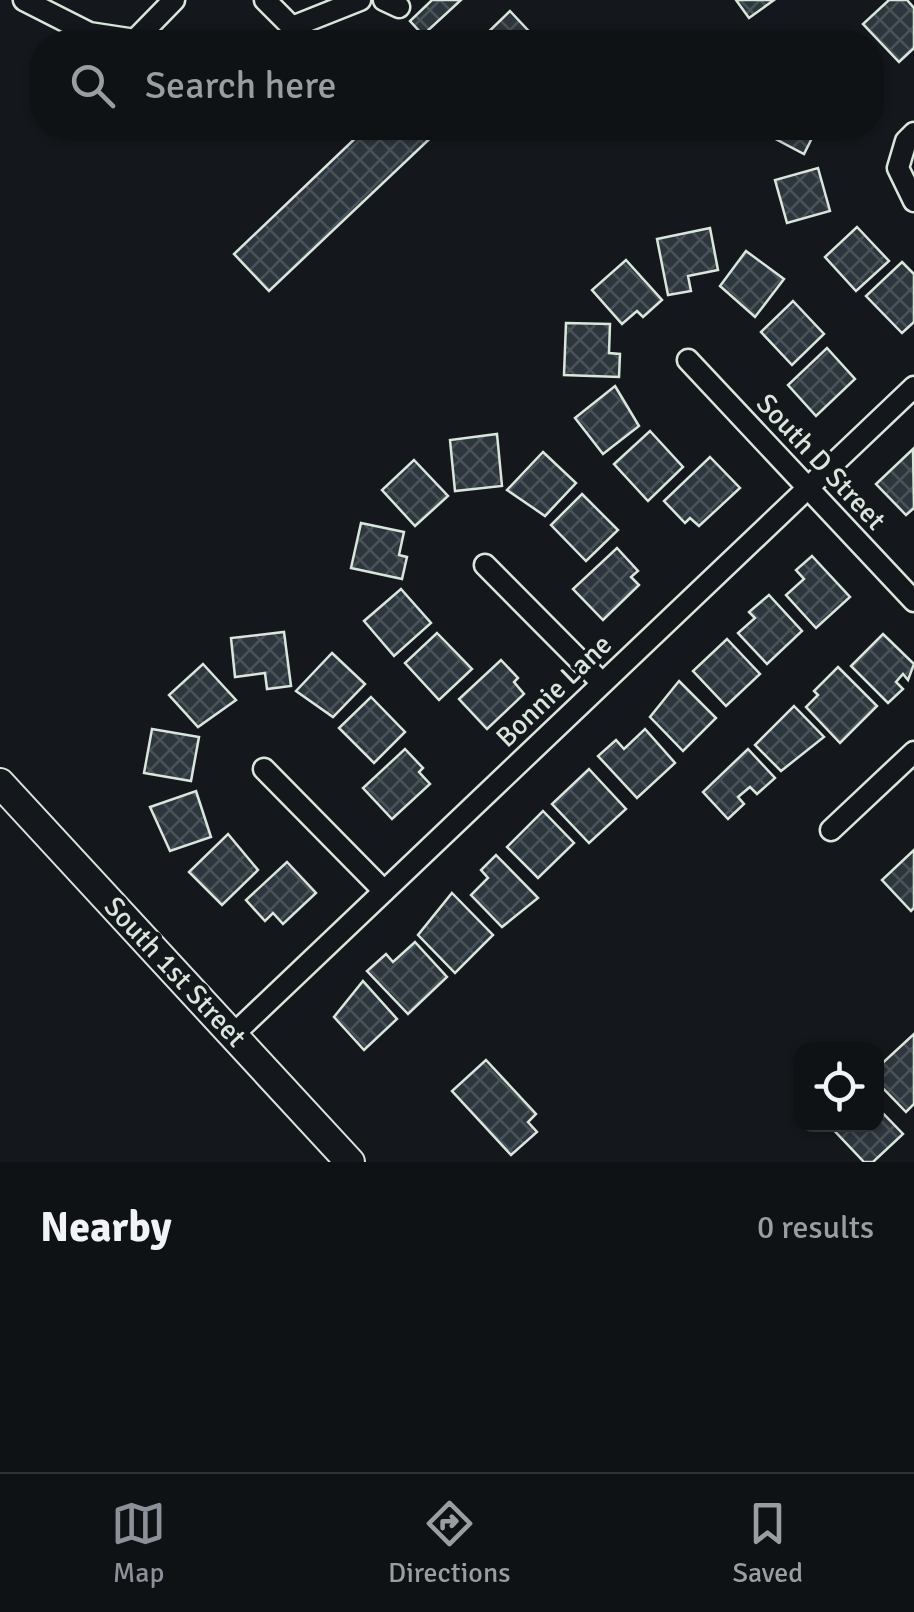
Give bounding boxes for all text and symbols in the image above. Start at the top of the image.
search box [30,30,884,140]
icon: search [65,58,120,113]
text: Search here [145,62,337,109]
street label: South D Street [749,387,893,537]
street label: Bonnie Lane [489,627,619,755]
street label: South 1st Street [97,890,253,1054]
map controls [794,1042,884,1132]
button: locate [794,1042,884,1132]
text: Nearby [40,1202,172,1253]
text: 0 results [757,1208,874,1247]
tab: Map [111,1496,166,1590]
tab: Directions [388,1496,510,1590]
tab: Saved [732,1496,803,1590]

